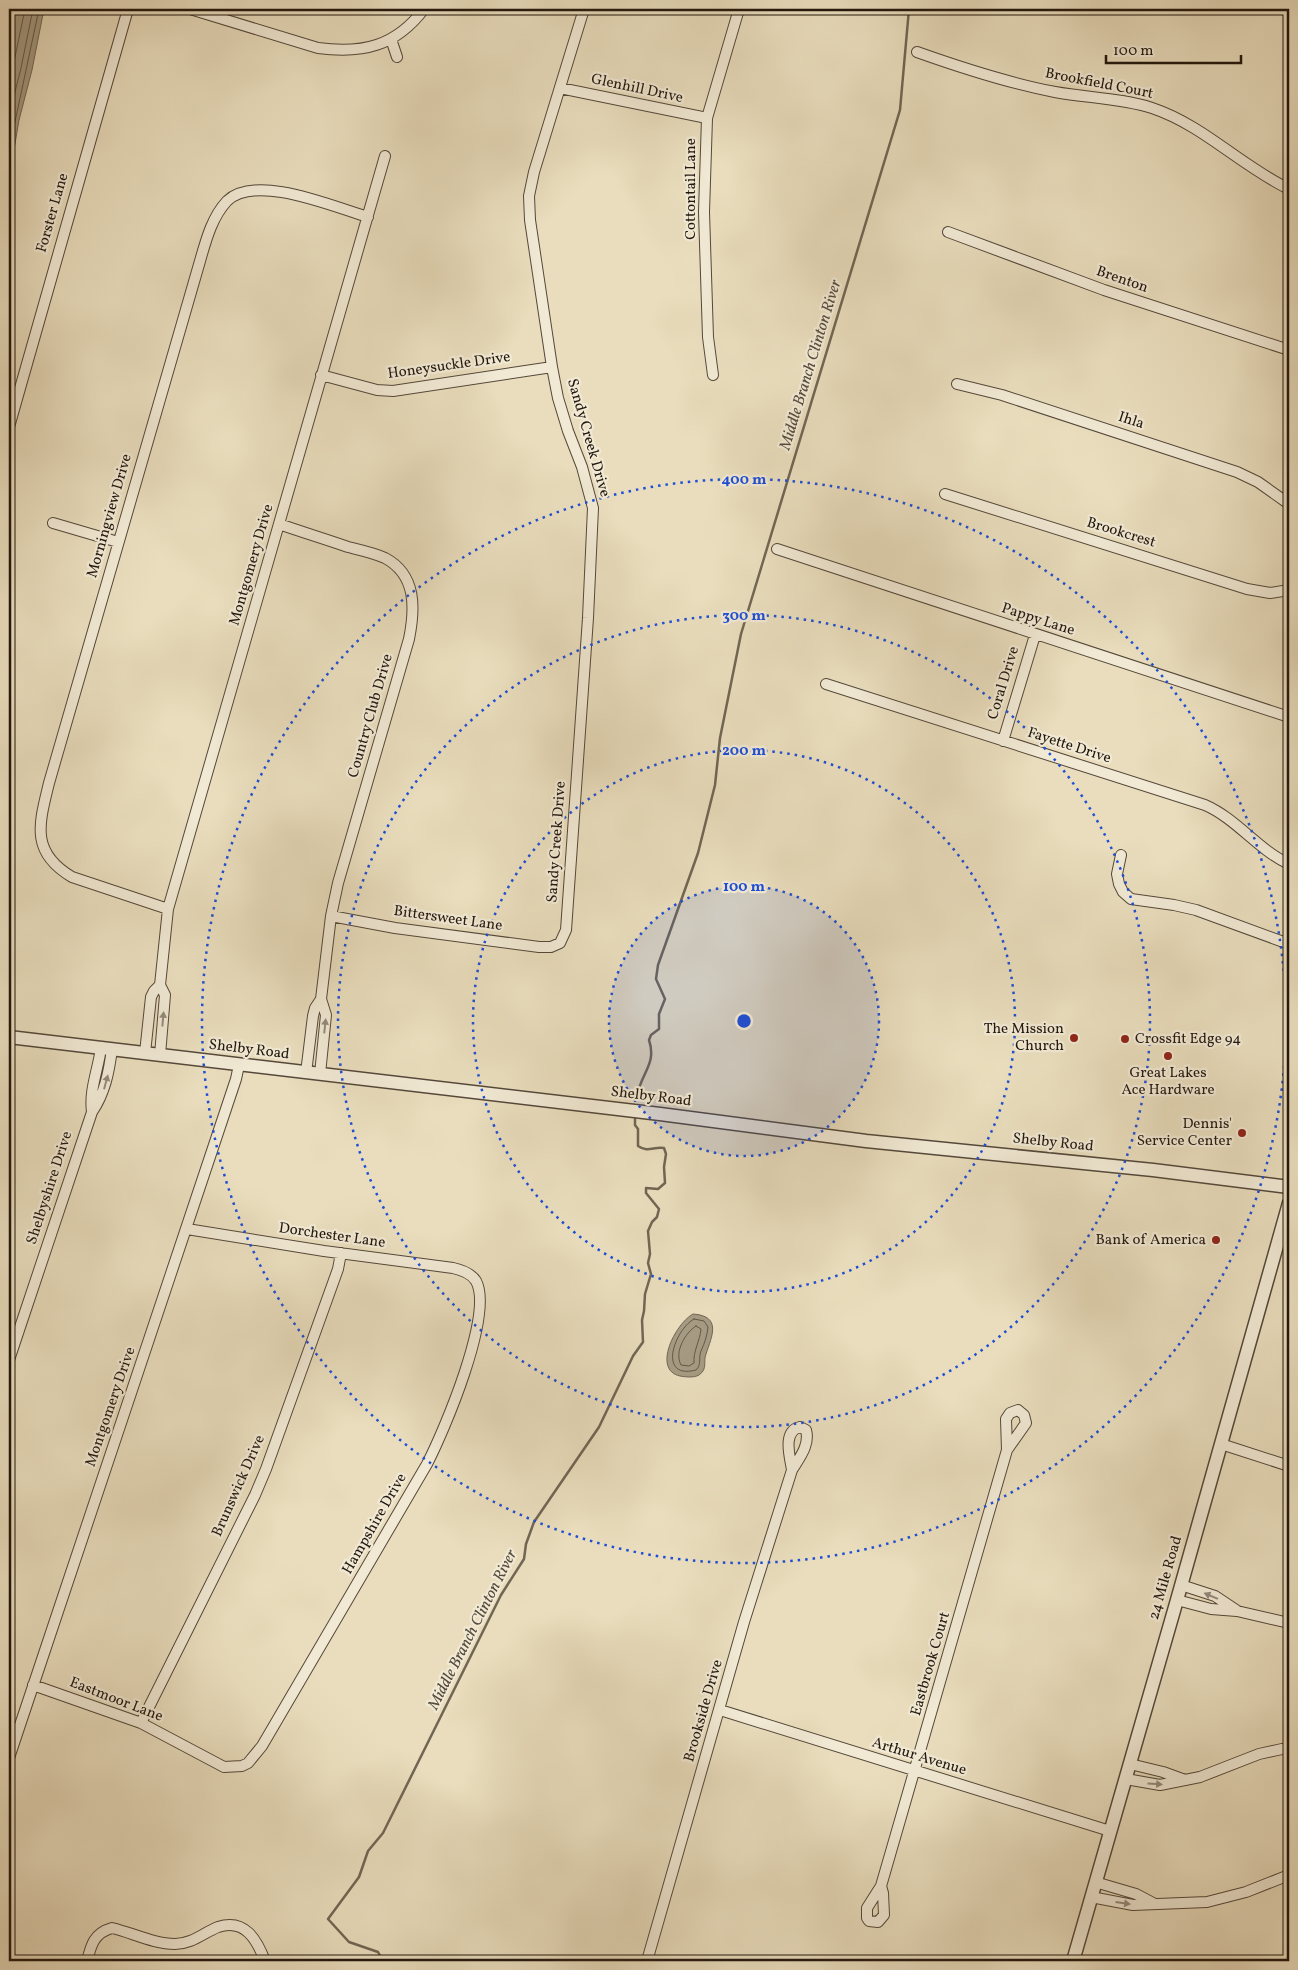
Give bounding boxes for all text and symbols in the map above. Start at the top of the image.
scale bar [1106,32,1240,64]
text: 100 m [1113,41,1153,62]
street label: Brookfield Court [1043,63,1155,105]
street label: Glenhill Drive [589,69,685,109]
street label: Cottontail Lane [681,138,702,240]
street label: Forster Lane [32,171,74,255]
street label: Brenton [1093,261,1151,299]
water label: Middle Branch Clinton River [774,276,848,454]
street label: Honeysuckle Drive [386,347,512,385]
street label: Sandy Creek Drive [561,376,615,500]
street label: Ihla [1115,407,1147,435]
street label: Morningview Drive [82,451,138,581]
text: 400 m [722,470,767,491]
street label: Montgomery Drive [225,502,279,628]
street label: Brookcrest [1084,513,1158,553]
street label: Pappy Lane [999,598,1077,642]
text: 300 m [722,606,766,627]
street label: Coral Drive [983,644,1025,722]
street label: Country Club Drive [343,652,399,780]
street label: Fayette Drive [1025,723,1113,769]
text: 200 m [722,741,766,762]
street label: Sandy Creek Drive [542,780,572,904]
text: 100 m [723,877,766,898]
street label: Bittersweet Lane [392,901,504,937]
one-way arrow [159,1011,167,1027]
centre of rings [735,1012,753,1030]
one-way arrow [321,1017,329,1033]
place label: The Mission Church [984,1019,1064,1057]
place label: Crossfit Edge 94 [1135,1029,1241,1050]
marker: The Mission Church [1068,1032,1080,1044]
marker: Crossfit Edge 94 [1119,1033,1131,1045]
street label: Shelby Road [207,1035,291,1065]
marker: Great Lakes Ace Hardware [1162,1050,1174,1062]
place label: Great Lakes Ace Hardware [1121,1063,1215,1101]
one-way arrow [102,1074,110,1089]
street label: Shelby Road [609,1082,693,1112]
place label: Dennis' Service Center [1137,1114,1232,1152]
marker: Dennis' Service Center [1236,1127,1248,1139]
street label: Shelby Road [1011,1128,1095,1158]
street label: Shelbyshire Drive [22,1129,78,1247]
street label: Dorchester Lane [277,1218,387,1254]
place label: Bank of America [1096,1230,1206,1251]
marker: Bank of America [1210,1234,1222,1246]
street label: Montgomery Drive [81,1344,141,1470]
street label: Brunswick Drive [207,1432,271,1540]
street label: Hampshire Drive [338,1470,412,1578]
street label: 24 Mile Road [1144,1534,1188,1622]
water label: Middle Branch Clinton River [423,1545,523,1715]
one-way arrow [1204,1591,1218,1599]
street label: Eastbrook Court [906,1609,956,1719]
street label: Brookside Drive [679,1657,729,1765]
street label: Eastmoor Lane [66,1673,166,1727]
street label: Arthur Avenue [869,1733,969,1781]
one-way arrow [1148,1781,1164,1789]
one-way arrow [1115,1900,1131,1908]

